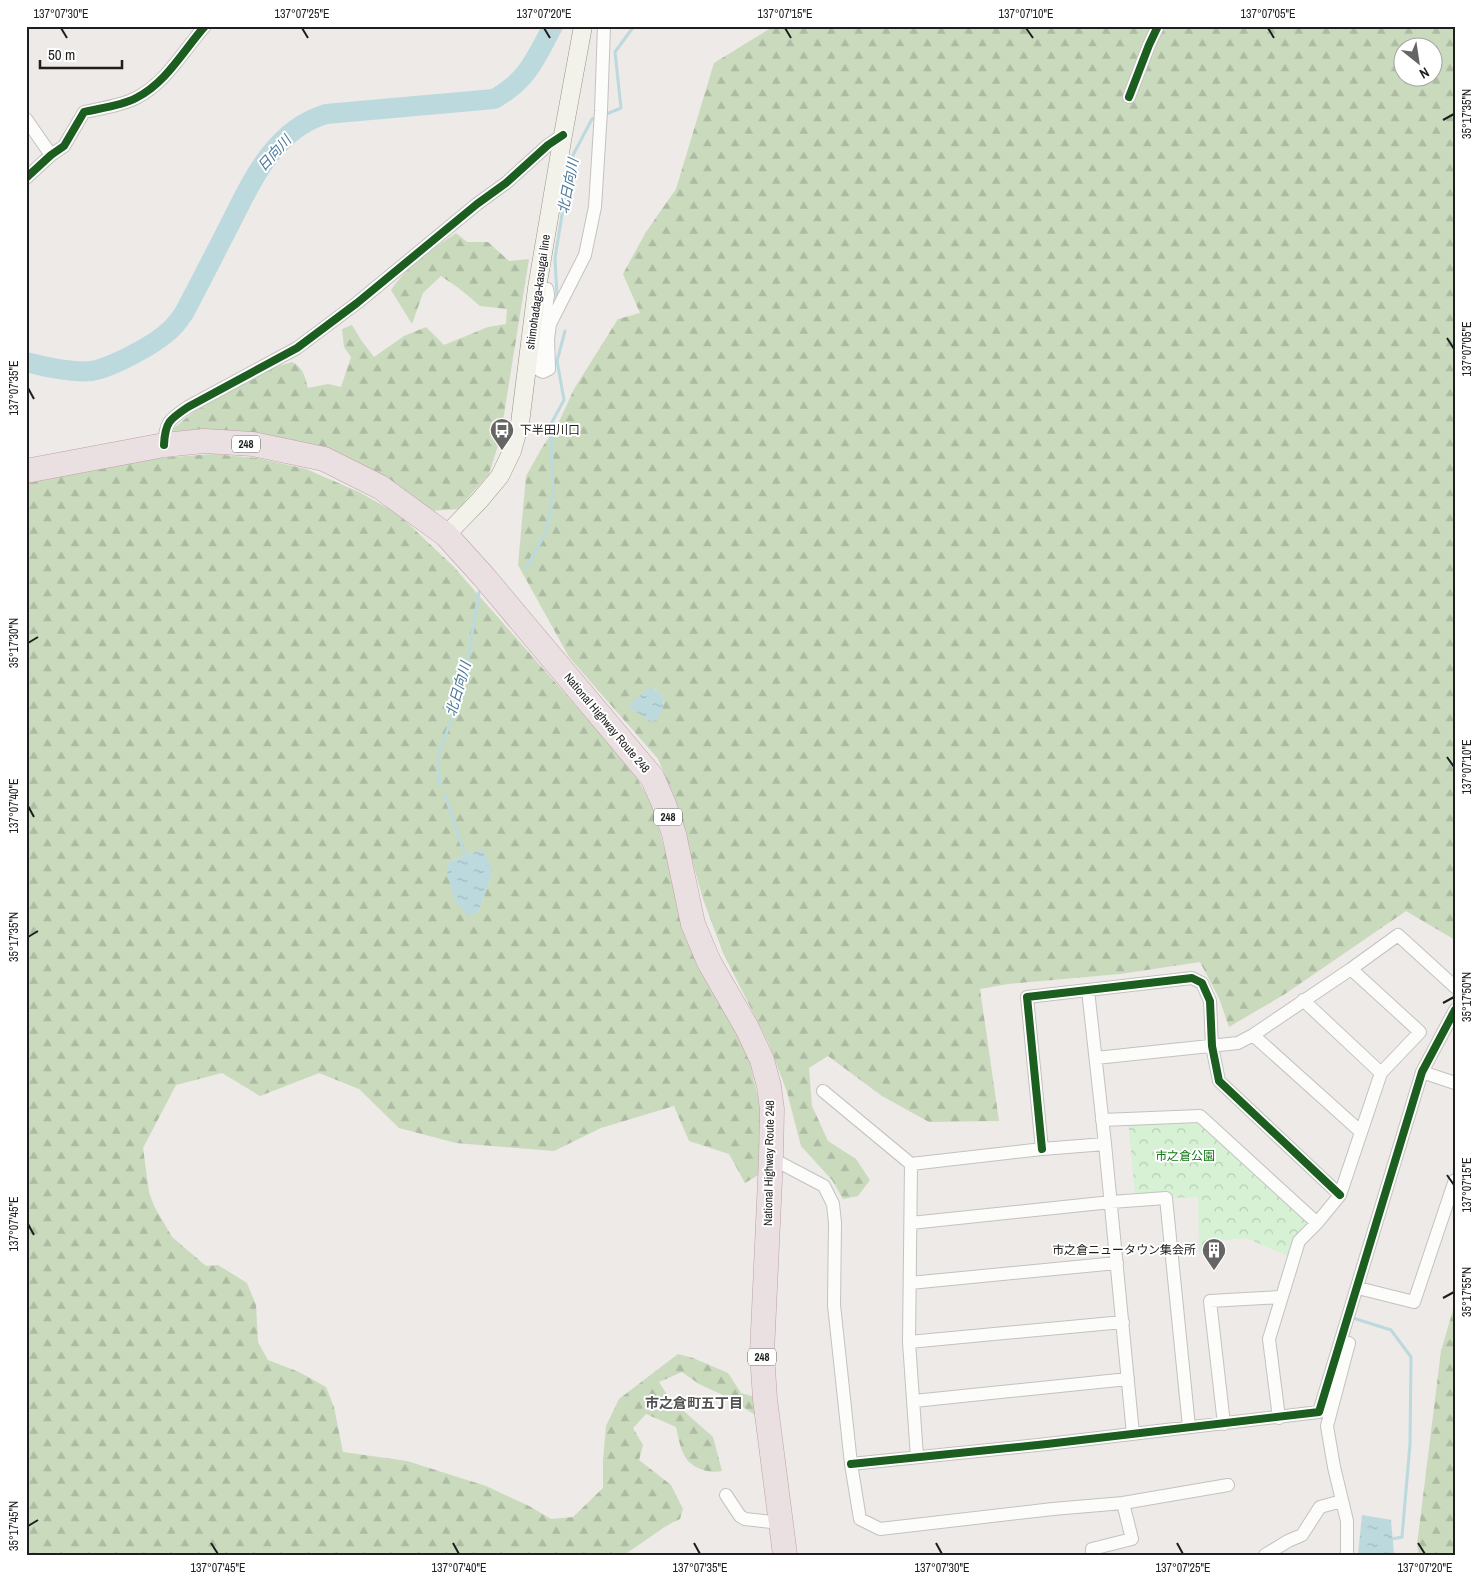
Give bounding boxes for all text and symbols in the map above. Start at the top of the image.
text: 137°07'30"E [33,6,89,22]
text: 137°07'25"E [274,6,330,22]
text: 137°07'20"E [516,6,572,22]
text: 137°07'15"E [757,6,813,22]
text: 137°07'10"E [998,6,1054,22]
text: 137°07'05"E [1240,6,1296,22]
scale bar [40,38,122,70]
north arrow [1394,38,1444,88]
text: 50 m [48,44,75,65]
text: N [1416,63,1433,83]
text: 35°17'35"N [1459,89,1475,139]
water label: 日向川 [253,130,296,175]
water label: 北日向川 [554,155,583,215]
street label: shimohadaga-kasugai line [522,233,554,351]
text: 137°07'05"E [1459,321,1475,377]
text: 137°07'35"E [6,360,22,416]
bus stop icon: 下半田川口 [489,417,515,451]
place label: 下半田川口 [520,422,580,438]
road number: 248 [232,436,260,452]
text: 35°17'30"N [6,618,22,668]
water label: 北日向川 [442,658,475,718]
street label: National Highway Route 248 [560,670,654,776]
text: 137°07'10"E [1459,739,1475,795]
text: 137°07'40"E [6,778,22,834]
road number: 248 [654,809,682,826]
text: 35°17'35"N [6,912,22,962]
text: 35°17'50"N [1459,972,1475,1022]
street label: National Highway Route 248 [760,1100,778,1226]
park label: 市之倉公園 [1155,1148,1215,1164]
text: 137°07'15"E [1459,1157,1475,1213]
text: 137°07'45"E [6,1196,22,1252]
building icon: 市之倉ニュータウン集会所 [1201,1237,1227,1271]
place label: 市之倉ニュータウン集会所 [1052,1242,1196,1258]
text: 35°17'55"N [1459,1267,1475,1317]
road number: 248 [748,1348,776,1365]
district label: 市之倉町五丁目 [645,1394,743,1412]
text: 35°17'45"N [6,1501,22,1551]
text: 137°07'45"E [190,1560,246,1576]
text: 137°07'40"E [431,1560,487,1576]
text: 137°07'35"E [672,1560,728,1576]
text: 137°07'30"E [914,1560,970,1576]
text: 137°07'25"E [1155,1560,1211,1576]
text: 137°07'20"E [1397,1560,1453,1576]

